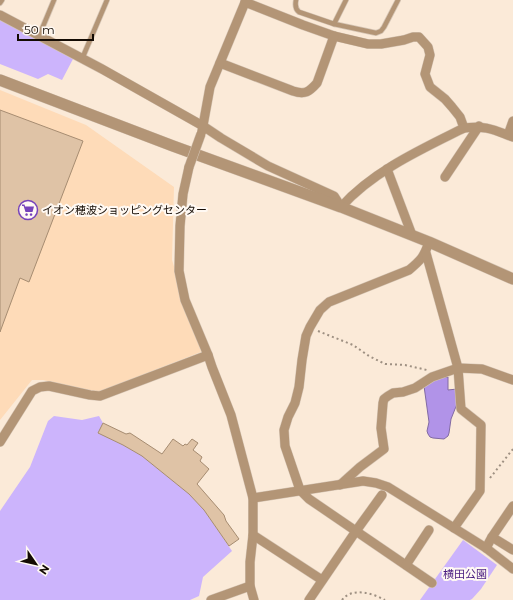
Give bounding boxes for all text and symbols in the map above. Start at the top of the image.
scale bar [18,16,93,42]
text: 50 m [24,22,55,37]
supermarket icon: イオン穂波ショッピングセンター [17,199,39,221]
place label: イオン穂波ショッピングセンター [42,203,207,217]
north arrow [16,544,56,584]
text: N [36,562,53,577]
park label: 横田公園 [443,567,487,581]

